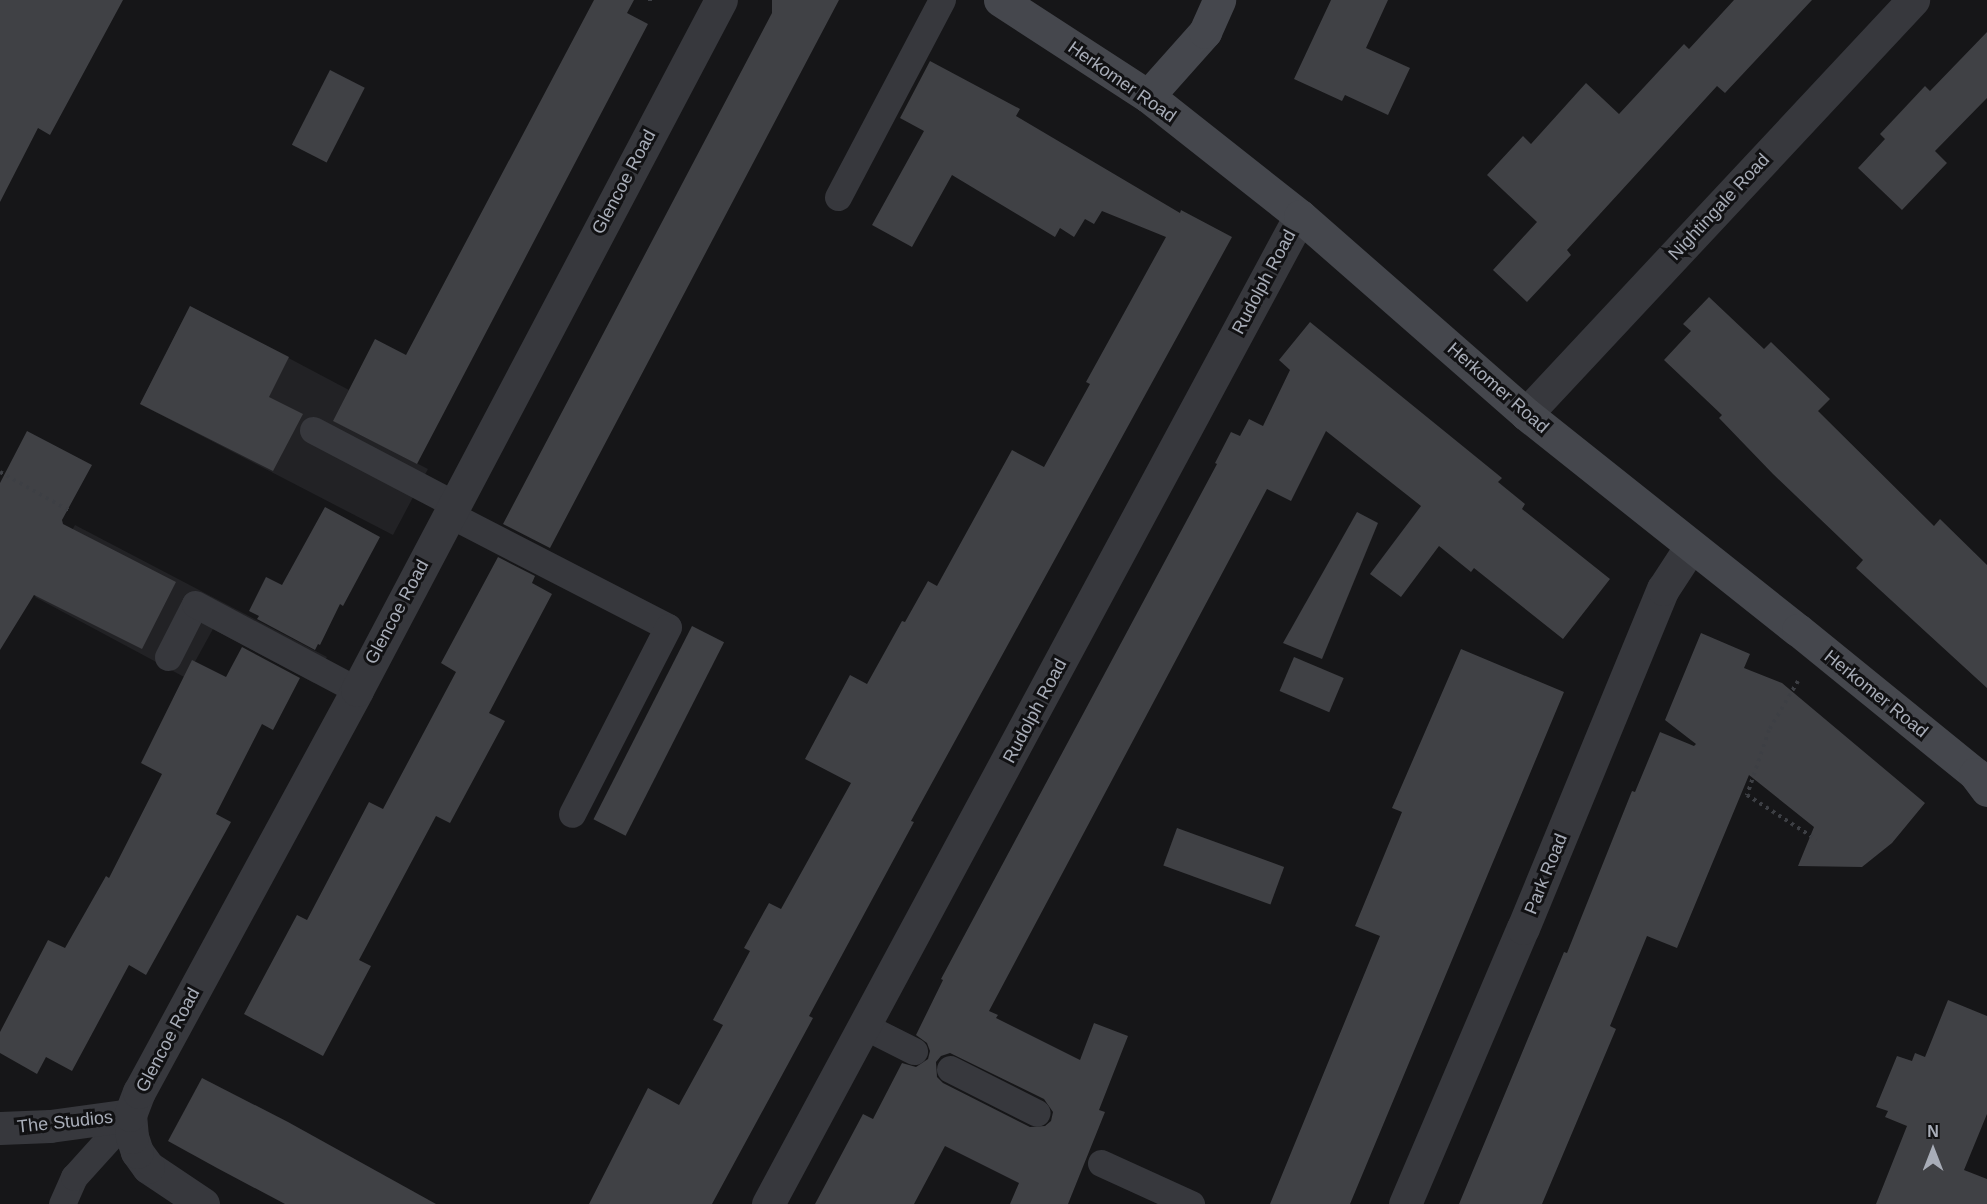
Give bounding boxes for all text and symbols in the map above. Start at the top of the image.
street label: Herkomer Road [1064,37,1180,127]
street label: Glencoe Road [587,126,661,238]
street label: Nightingale Road [1664,149,1774,265]
street label: Rudolph Road [1227,226,1301,338]
street label: Herkomer Road [1443,338,1553,438]
street label: Glencoe Road [360,556,434,668]
street label: Herkomer Road [1820,646,1932,742]
street label: Rudolph Road [998,655,1072,767]
street label: Park Road [1520,831,1572,917]
street label: Glencoe Road [131,984,205,1096]
street label: The Studios [16,1106,114,1138]
north arrow [1903,1120,1963,1180]
text: N [1927,1123,1939,1140]

